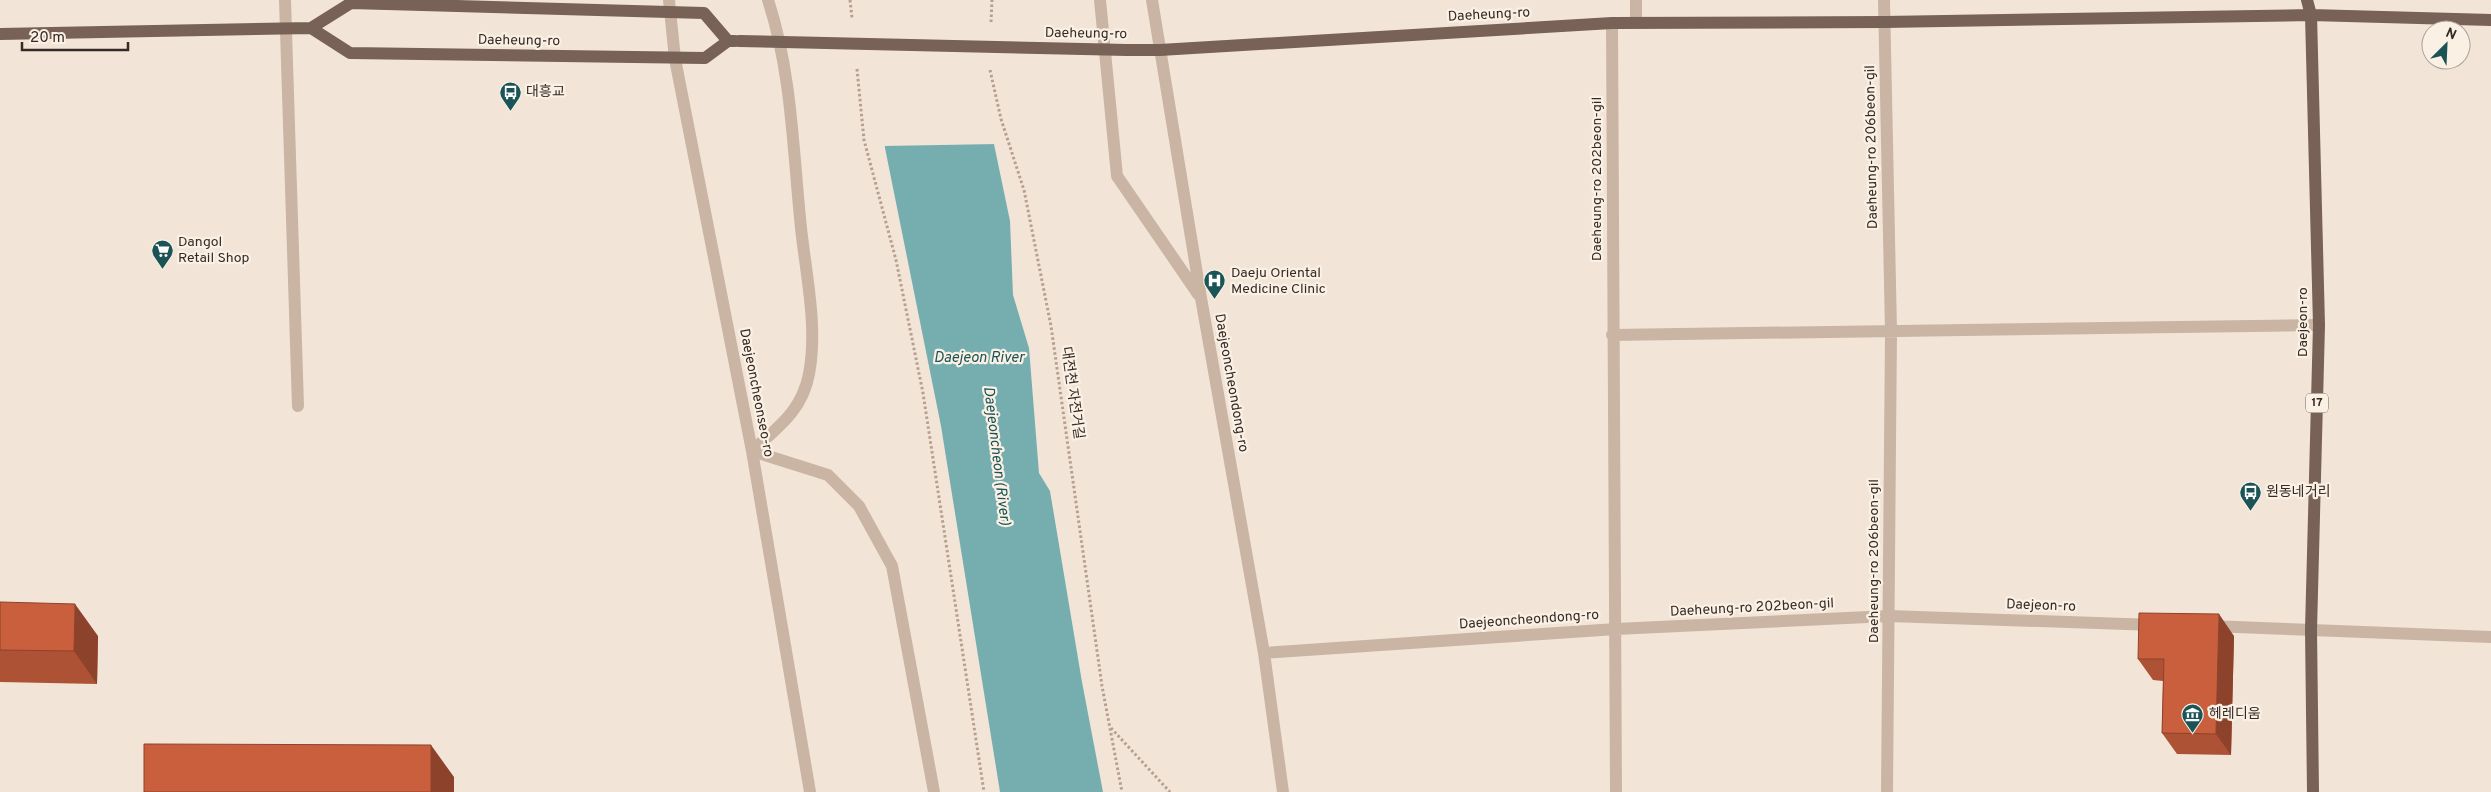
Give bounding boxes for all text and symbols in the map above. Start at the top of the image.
street label: Daeheung-ro [1447,4,1531,26]
scale bar [22,20,129,52]
north arrow [2421,20,2471,70]
street label: Daeheung-ro [1045,25,1128,43]
text: N [2443,25,2459,44]
text: 20 m [30,29,65,48]
street label: Daeheung-ro [478,32,561,50]
street label: Daeheung-ro 206beon-gil [1862,65,1882,229]
bus stop icon: 대흥교 [498,80,522,111]
place label: 대흥교 [526,84,565,101]
street label: Daeheung-ro 202beon-gil [1589,97,1606,261]
place label: Dangol Retail Shop [178,234,250,267]
supermarket icon: Dangol Retail Shop [150,238,174,269]
place label: Daeju Oriental Medicine Clinic [1231,265,1326,298]
hospital icon: Daeju Oriental Medicine Clinic [1203,269,1227,300]
street label: Daejeon-ro [2295,287,2312,357]
street label: Daejeoncheondong-ro [1210,312,1252,454]
street label: Daejeoncheonseo-ro [735,327,777,459]
street label: 대전천 자전거길 [1057,345,1088,440]
water label: Daejeon River [934,349,1025,368]
water label: Daejeoncheon (River) [978,385,1014,527]
road number: 17 [2306,393,2328,412]
street label: Daeheung-ro 206beon-gil [1866,479,1883,643]
bus stop icon: 원동네거리 [2238,480,2262,511]
place label: 원동네거리 [2266,484,2330,501]
street label: Daeheung-ro 202beon-gil [1670,595,1834,621]
street label: Daejeon-ro [2006,596,2076,616]
street label: Daejeoncheondong-ro [1458,607,1600,633]
museum icon: 헤레디움 [2181,702,2205,733]
place label: 헤레디움 [2209,706,2261,723]

